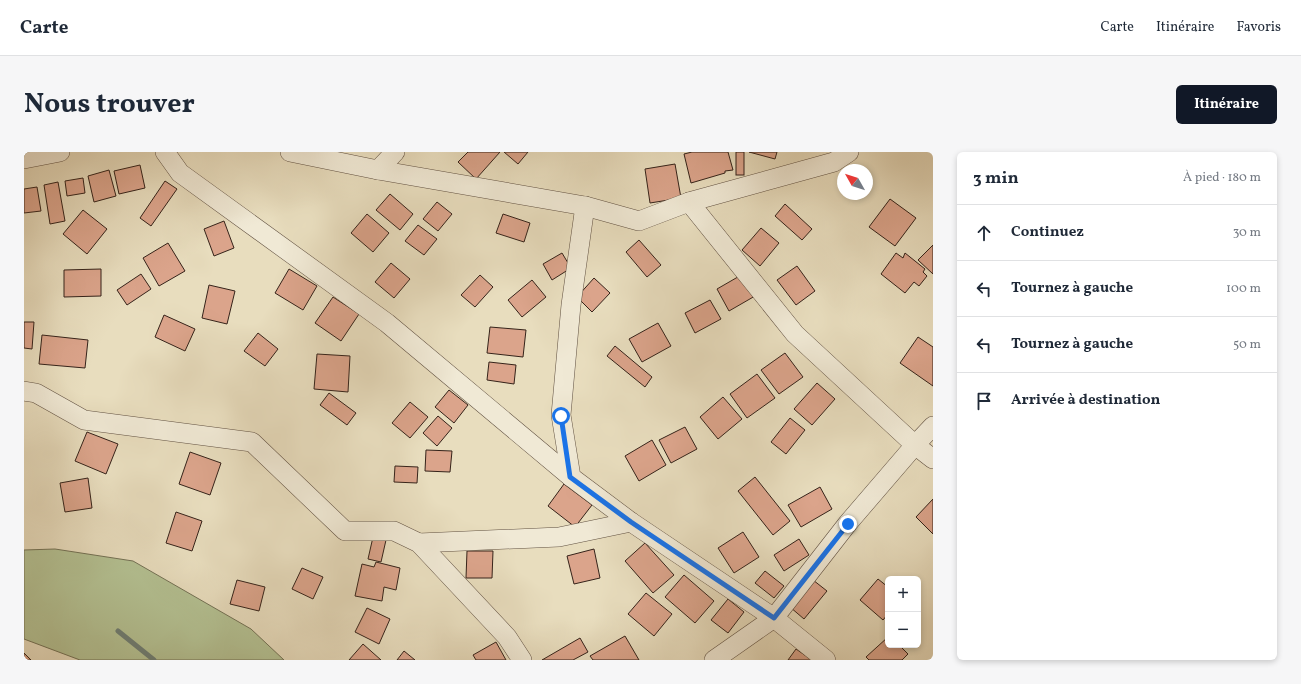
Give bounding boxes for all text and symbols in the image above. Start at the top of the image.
text: Carte [20,15,68,41]
text: Carte [1100,18,1134,37]
text: Itinéraire [1156,18,1215,37]
text: Favoris [1237,18,1281,37]
text: Nous trouver [24,85,195,124]
button: Itinéraire [1176,85,1277,124]
north arrow [837,164,873,200]
text: 3 min [973,167,1019,190]
text: À pied · 180 m [1183,169,1261,187]
icon: ahead [973,222,995,244]
text: Continuez [1011,222,1084,243]
text: 30 m [1233,224,1261,242]
icon: left [973,278,995,300]
text: Tournez à gauche [1011,278,1133,299]
text: 100 m [1226,280,1261,298]
icon: left [973,334,995,356]
text: Tournez à gauche [1011,334,1133,355]
text: 50 m [1233,336,1261,354]
icon: arrive [973,390,995,412]
text: Arrivée à destination [1011,390,1160,411]
route start [552,407,570,425]
route end [839,515,857,533]
map controls [885,576,921,648]
button: + [885,576,921,612]
button: − [885,612,921,648]

